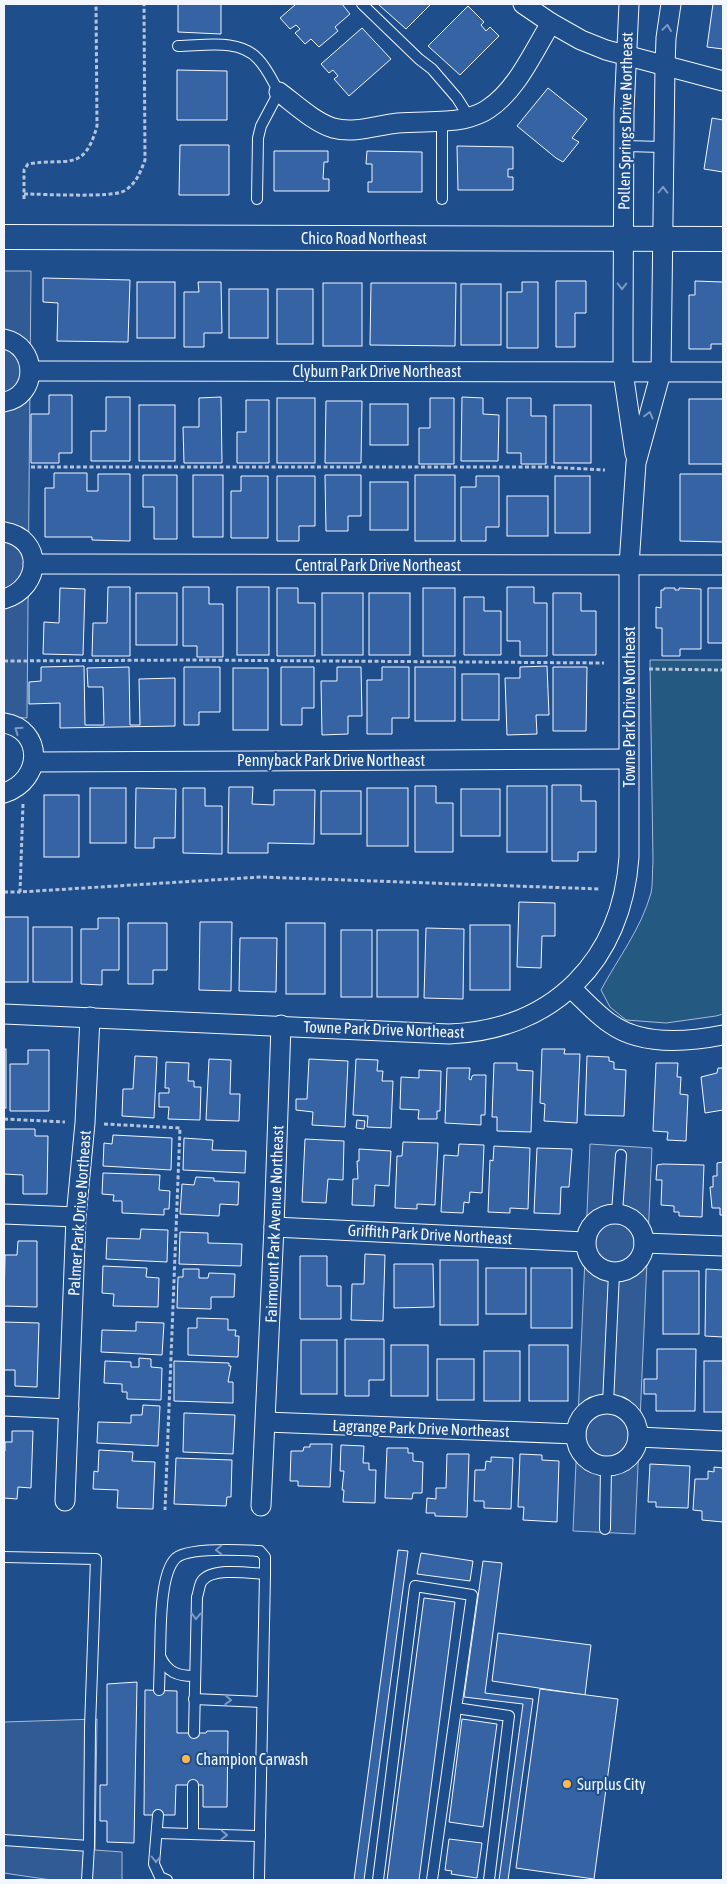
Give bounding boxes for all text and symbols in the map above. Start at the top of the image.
one-way arrow [662,23,672,32]
street label: Pollen Springs Drive Northeast [614,31,637,210]
one-way arrow [658,185,668,193]
street label: Chico Road Northeast [301,229,427,247]
one-way arrow [617,282,628,290]
street label: Clyburn Park Drive Northeast [293,362,462,381]
one-way arrow [643,412,653,420]
street label: Central Park Drive Northeast [295,556,461,574]
street label: Towne Park Drive Northeast [620,626,638,788]
one-way arrow [14,727,24,736]
street label: Pennyback Park Drive Northeast [237,751,426,770]
street label: Towne Park Drive Northeast [303,1017,465,1041]
street label: Fairmount Park Avenue Northeast [262,1125,286,1323]
street label: Palmer Park Drive Northeast [64,1129,94,1296]
street label: Griffith Park Drive Northeast [347,1221,513,1247]
street label: Lagrange Park Drive Northeast [332,1416,510,1441]
one-way arrow [215,1545,223,1556]
one-way arrow [191,1612,202,1620]
one-way arrow [224,1695,232,1706]
place label: Champion Carwash [196,1750,308,1769]
marker: Champion Carwash [180,1753,192,1765]
place label: Surplus City [577,1775,646,1794]
marker: Surplus City [561,1778,573,1790]
one-way arrow [220,1829,228,1840]
one-way arrow [151,1856,161,1864]

